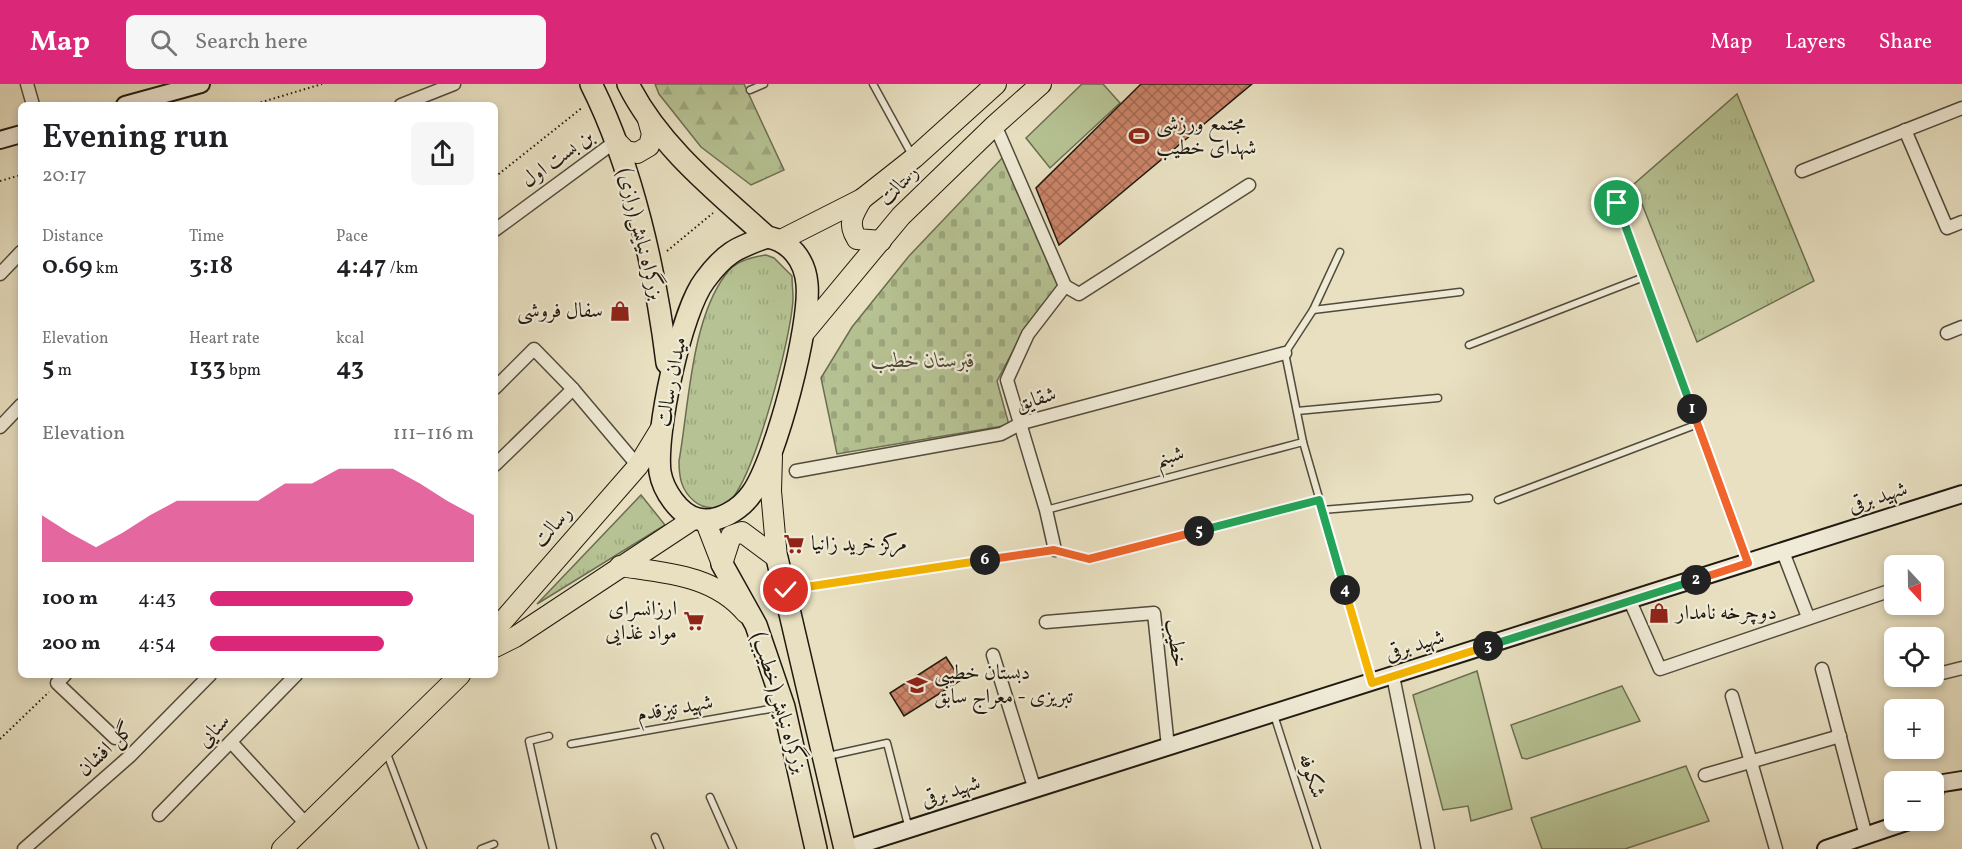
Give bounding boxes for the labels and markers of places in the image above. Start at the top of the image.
place label: مجتمع ورزشی شهدای خطیب [1156,110,1257,163]
sports icon: مجتمع ورزشی شهدای خطیب [1127,124,1151,148]
pin [1591,177,1642,228]
place label: سفال فروشی [517,297,603,326]
shop icon: سفال فروشی [608,299,632,323]
pin: 1 [1677,394,1707,424]
pin: 5 [1184,516,1214,546]
place label: مرکز خرید زانیا [811,530,907,559]
supermarket icon: مرکز خرید زانیا [782,532,806,556]
pin: 6 [970,545,1000,575]
pin [760,564,811,615]
pin: 2 [1681,565,1711,595]
pin: 4 [1330,575,1360,605]
place label: ارزانسرای مواد غذایی [605,595,677,648]
place label: دوچرخه نامدار [1674,599,1777,628]
shop icon: دوچرخه نامدار [1647,601,1671,625]
supermarket icon: ارزانسرای مواد غذایی [682,609,706,633]
pin: 3 [1473,631,1503,661]
place label: دبستان خطیبی تبریزی - معراج سابق [934,659,1074,715]
school or university icon: دبستان خطیبی تبریزی - معراج سابق [905,673,929,697]

